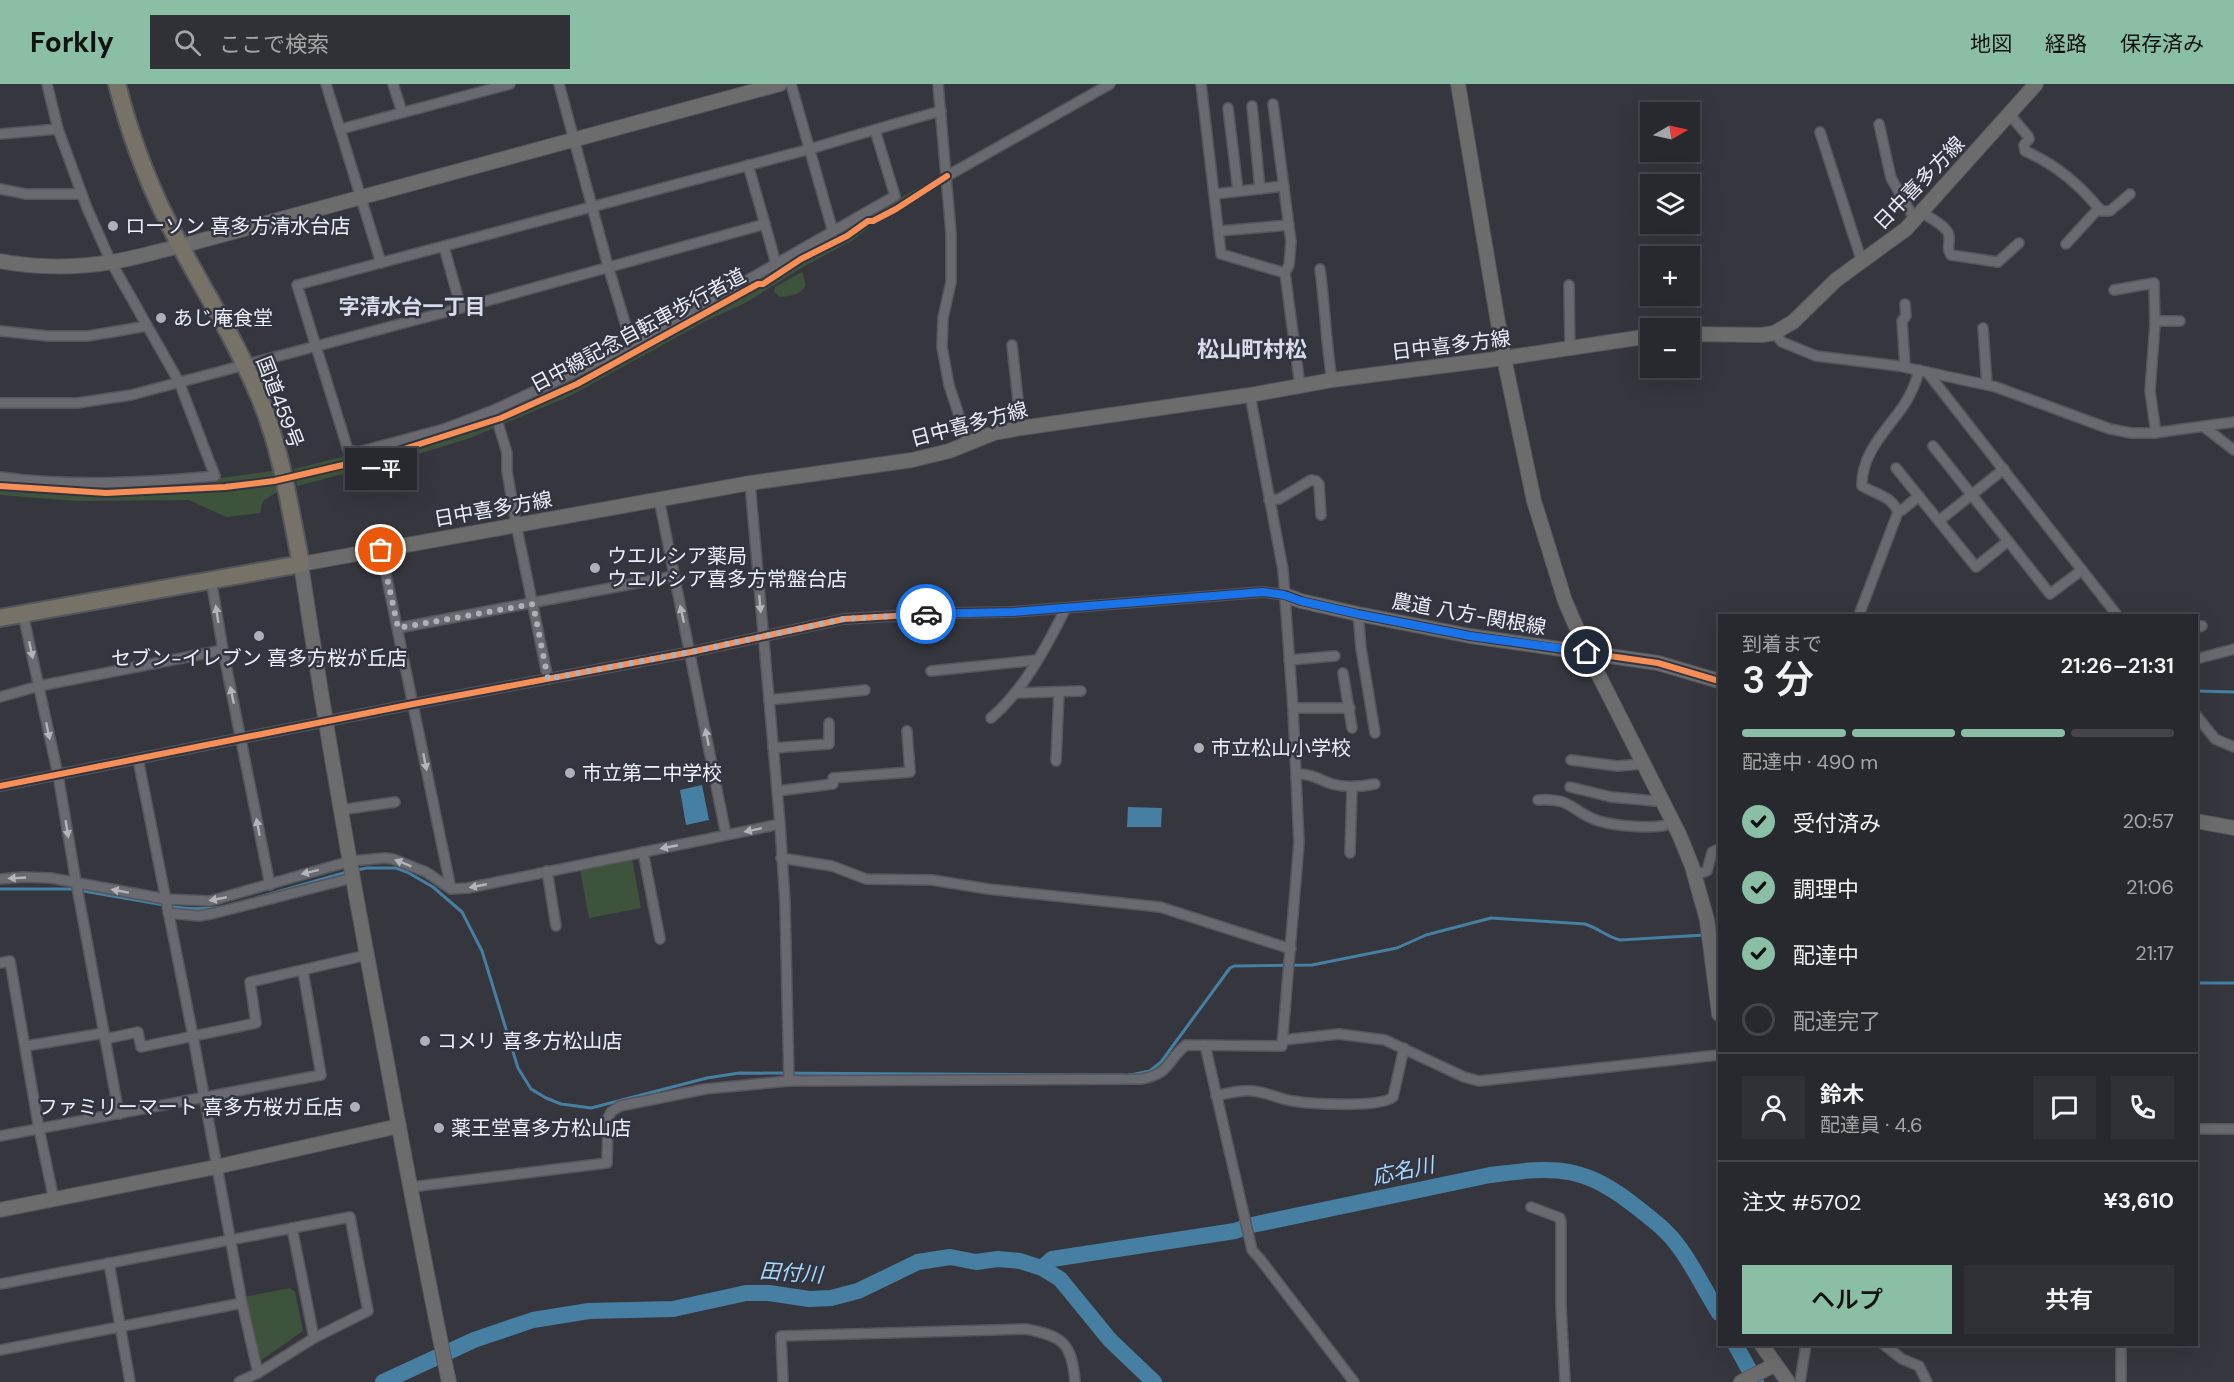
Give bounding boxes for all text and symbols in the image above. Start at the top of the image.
search box [150,15,570,69]
text: Forkly [30,24,114,61]
icon: search [171,26,204,59]
text: ここで検索 [219,30,329,59]
text: 地図 [1970,30,2012,58]
text: 経路 [2045,30,2087,58]
text: 保存済み [2120,30,2204,58]
north arrow [1640,102,1700,162]
map controls [1640,102,1700,378]
street label: 日中喜多方線 [1868,131,1970,235]
button: layers [1640,174,1700,234]
place label: ローソン 喜多方清水台店 [125,213,350,239]
marker: ローソン 喜多方清水台店 [106,219,120,233]
button: + [1640,246,1700,306]
street label: 日中線記念自転車歩行者道 [526,262,750,398]
district label: 字清水台一丁目 [339,293,486,321]
place label: あじ庵食堂 [173,305,273,331]
marker: あじ庵食堂 [154,311,168,325]
button: − [1640,318,1700,378]
street label: 日中喜多方線 [1390,325,1512,365]
district label: 松山町村松 [1197,335,1307,364]
street label: 国道459号 [251,352,309,452]
street label: 日中喜多方線 [908,396,1030,452]
callout: 一平 [345,448,417,490]
text: 一平 [361,456,401,482]
street label: 日中喜多方線 [432,486,554,532]
pin [355,524,406,575]
icon: bag [364,533,397,566]
place label: ウエルシア薬局 ウエルシア喜多方常盤台店 [607,543,847,592]
marker: ウエルシア薬局 ウエルシア喜多方常盤台店 [588,561,602,575]
courier [896,584,956,644]
street label: 農道 八方-関根線 [1390,588,1548,640]
one-way arrow [755,595,765,614]
icon: car [910,598,943,631]
one-way arrow [212,605,221,624]
one-way arrow [677,605,687,624]
pin [1561,626,1612,677]
marker: セブン-イレブン 喜多方桜が丘店 [252,629,266,643]
text: 到着まで [1742,631,1822,657]
icon: home [1570,635,1603,668]
one-way arrow [27,641,36,660]
place label: セブン-イレブン 喜多方桜が丘店 [111,645,407,671]
text: 21:26–21:31 [2060,651,2174,680]
text: 3 分 [1742,654,1814,705]
one-way arrow [227,685,236,704]
one-way arrow [44,721,54,740]
one-way arrow [702,727,711,746]
place label: 市立松山小学校 [1211,735,1351,761]
marker: 市立松山小学校 [1192,741,1206,755]
text: 配達中 · 490 m [1742,749,1878,775]
one-way arrow [421,752,430,771]
place label: 市立第二中学校 [582,760,722,786]
marker: 市立第二中学校 [563,766,577,780]
icon: check [1742,805,1775,838]
text: 20:57 [2122,808,2174,834]
text: 受付済み [1793,809,1881,838]
one-way arrow [253,817,262,836]
one-way arrow [63,819,72,838]
one-way arrow [743,826,762,835]
one-way arrow [659,843,678,852]
one-way arrow [394,858,412,868]
one-way arrow [301,867,319,877]
icon: check [1742,871,1775,904]
one-way arrow [7,873,26,882]
text: 21:06 [2126,874,2174,900]
text: 調理中 [1793,875,1859,904]
one-way arrow [468,882,487,891]
one-way arrow [111,886,130,895]
one-way arrow [209,895,228,904]
icon: check [1742,937,1775,970]
text: 21:17 [2135,940,2174,966]
text: 配達中 [1793,941,1859,970]
text: 配達完了 [1793,1007,1881,1036]
place label: コメリ 喜多方松山店 [437,1028,622,1054]
marker: コメリ 喜多方松山店 [418,1034,432,1048]
button: person [1742,1076,1805,1139]
button: chat [2033,1076,2096,1139]
button: phone [2111,1076,2174,1139]
text: 鈴木 [1820,1080,1864,1109]
place label: ファミリーマート 喜多方桜ガ丘店 [38,1094,343,1120]
marker: ファミリーマート 喜多方桜ガ丘店 [348,1100,362,1114]
text: 配達員 · 4.6 [1820,1112,1923,1138]
place label: 薬王堂喜多方松山店 [451,1115,631,1141]
marker: 薬王堂喜多方松山店 [432,1121,446,1135]
water label: 応名川 [1369,1150,1439,1191]
text: ¥3,610 [2104,1186,2174,1215]
text: 注文 #5702 [1742,1188,1862,1217]
water label: 田付川 [759,1257,825,1289]
button: ヘルプ [1742,1265,1952,1334]
button: 共有 [1964,1265,2174,1334]

